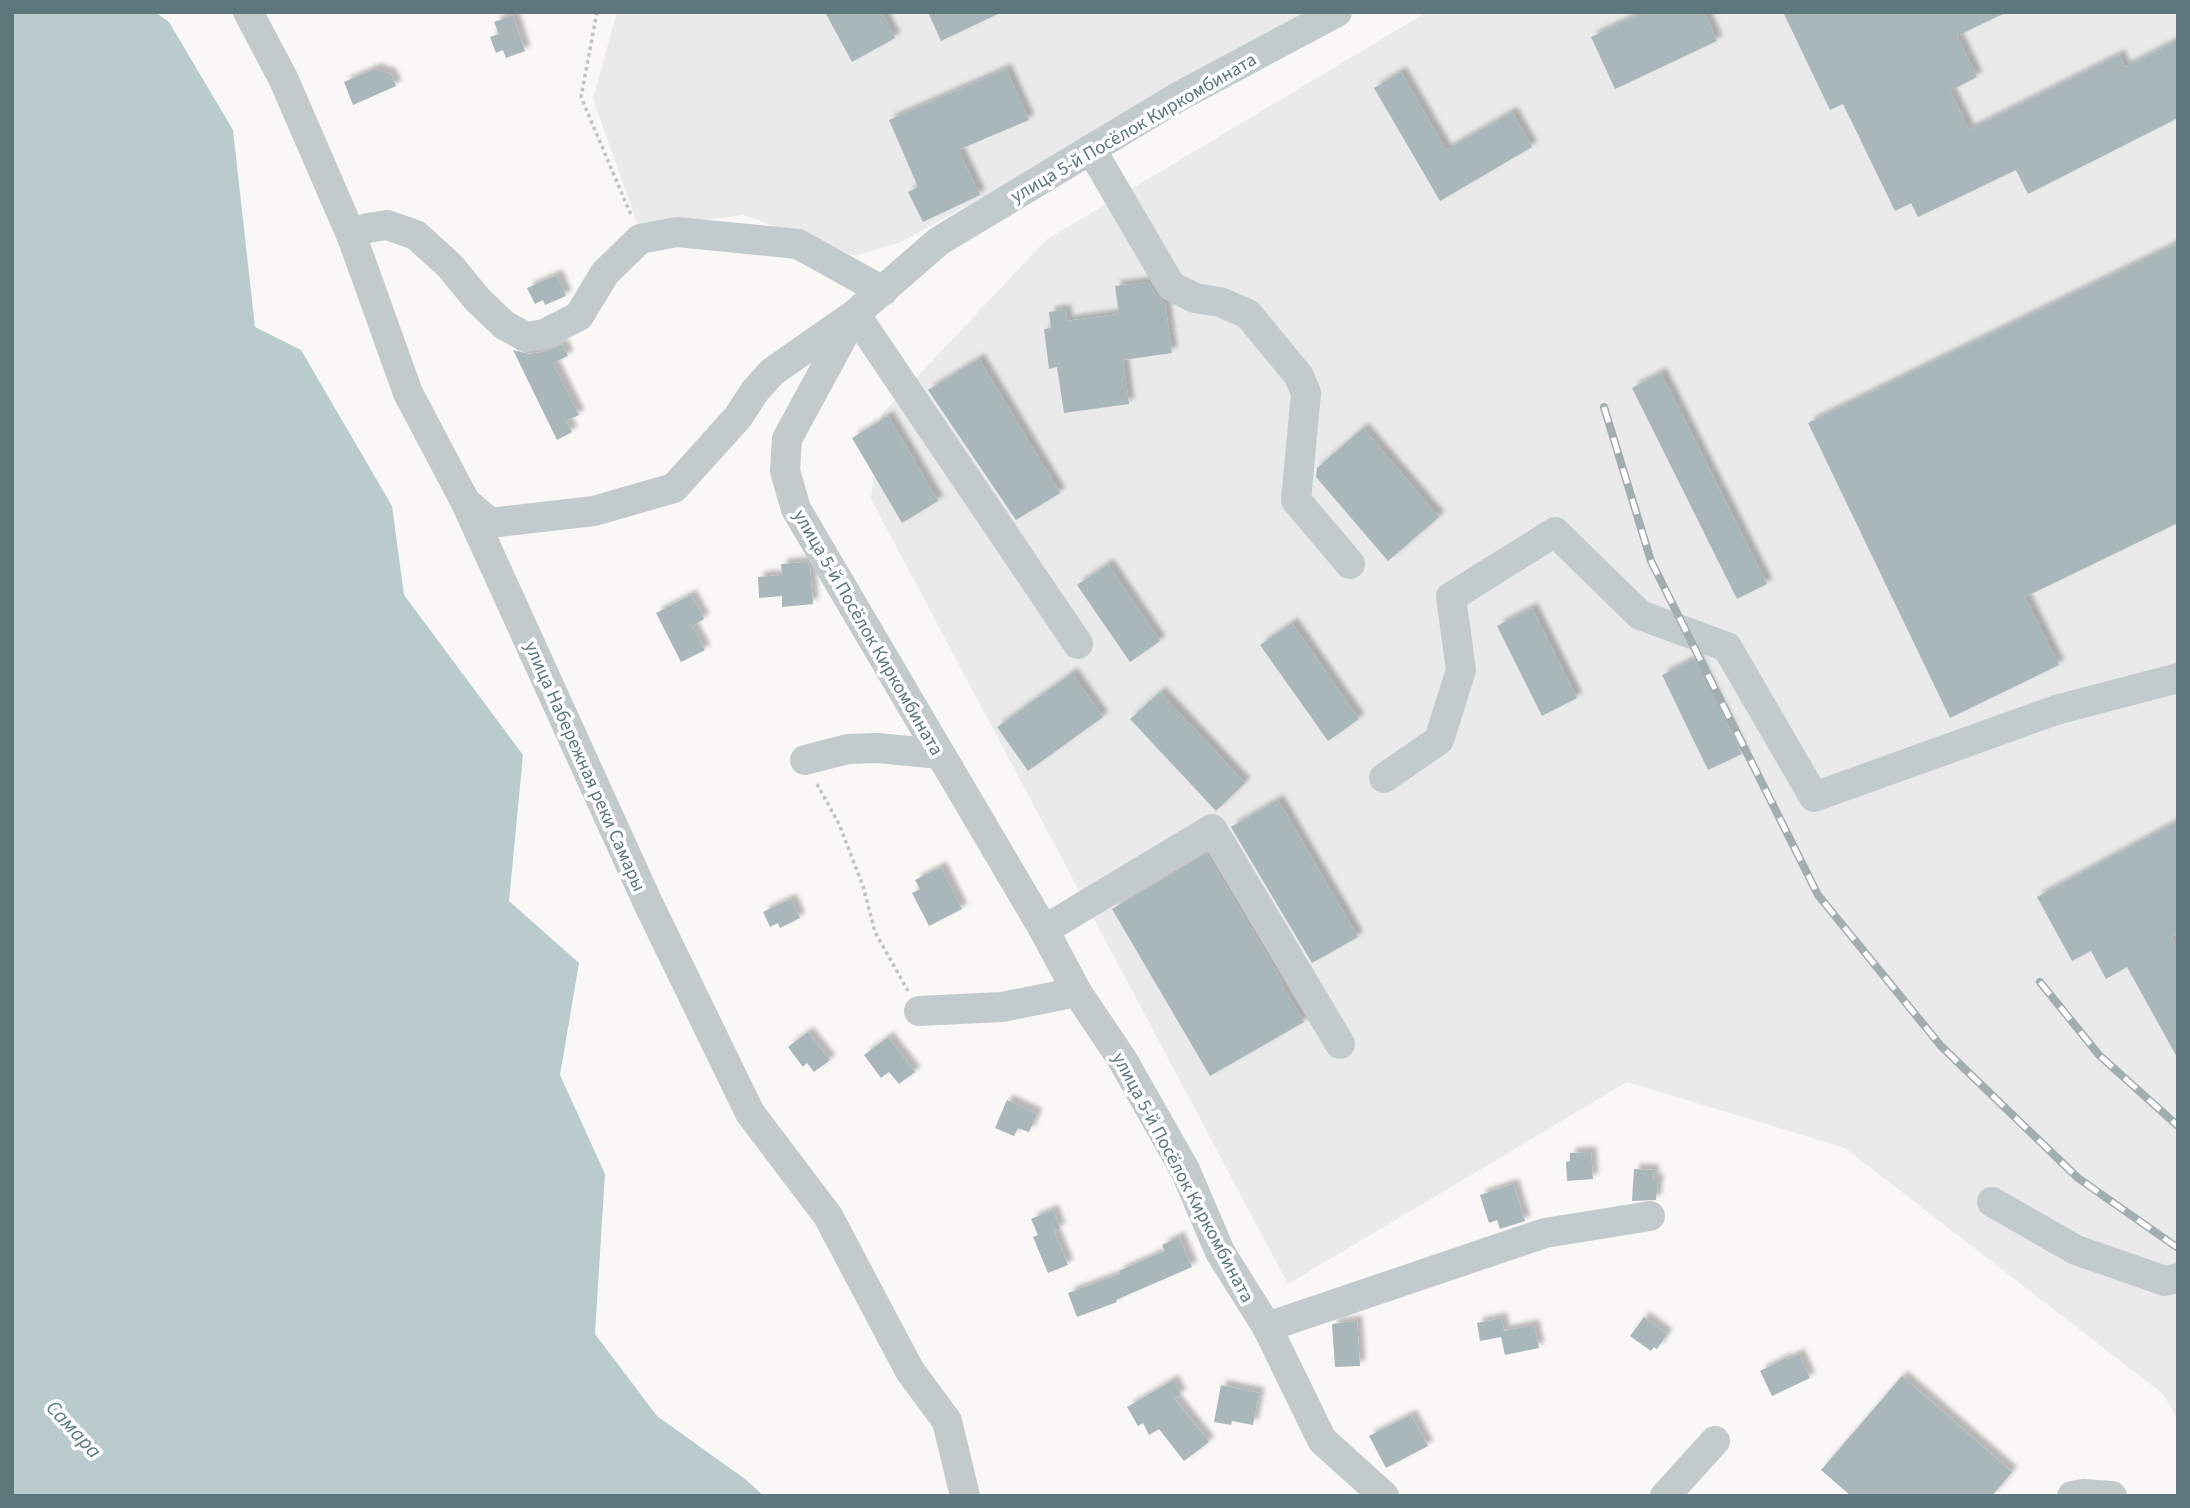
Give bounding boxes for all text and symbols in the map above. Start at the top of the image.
street label: улица 5-й Посёлок Киркомбината [1006,47,1262,210]
street label: улица 5-й Посёлок Киркомбината [786,505,949,761]
street label: улица Набережная реки Самары [517,637,652,896]
street label: улица 5-й Посёлок Киркомбината [1105,1048,1260,1308]
water label: Самара [39,1393,109,1465]

